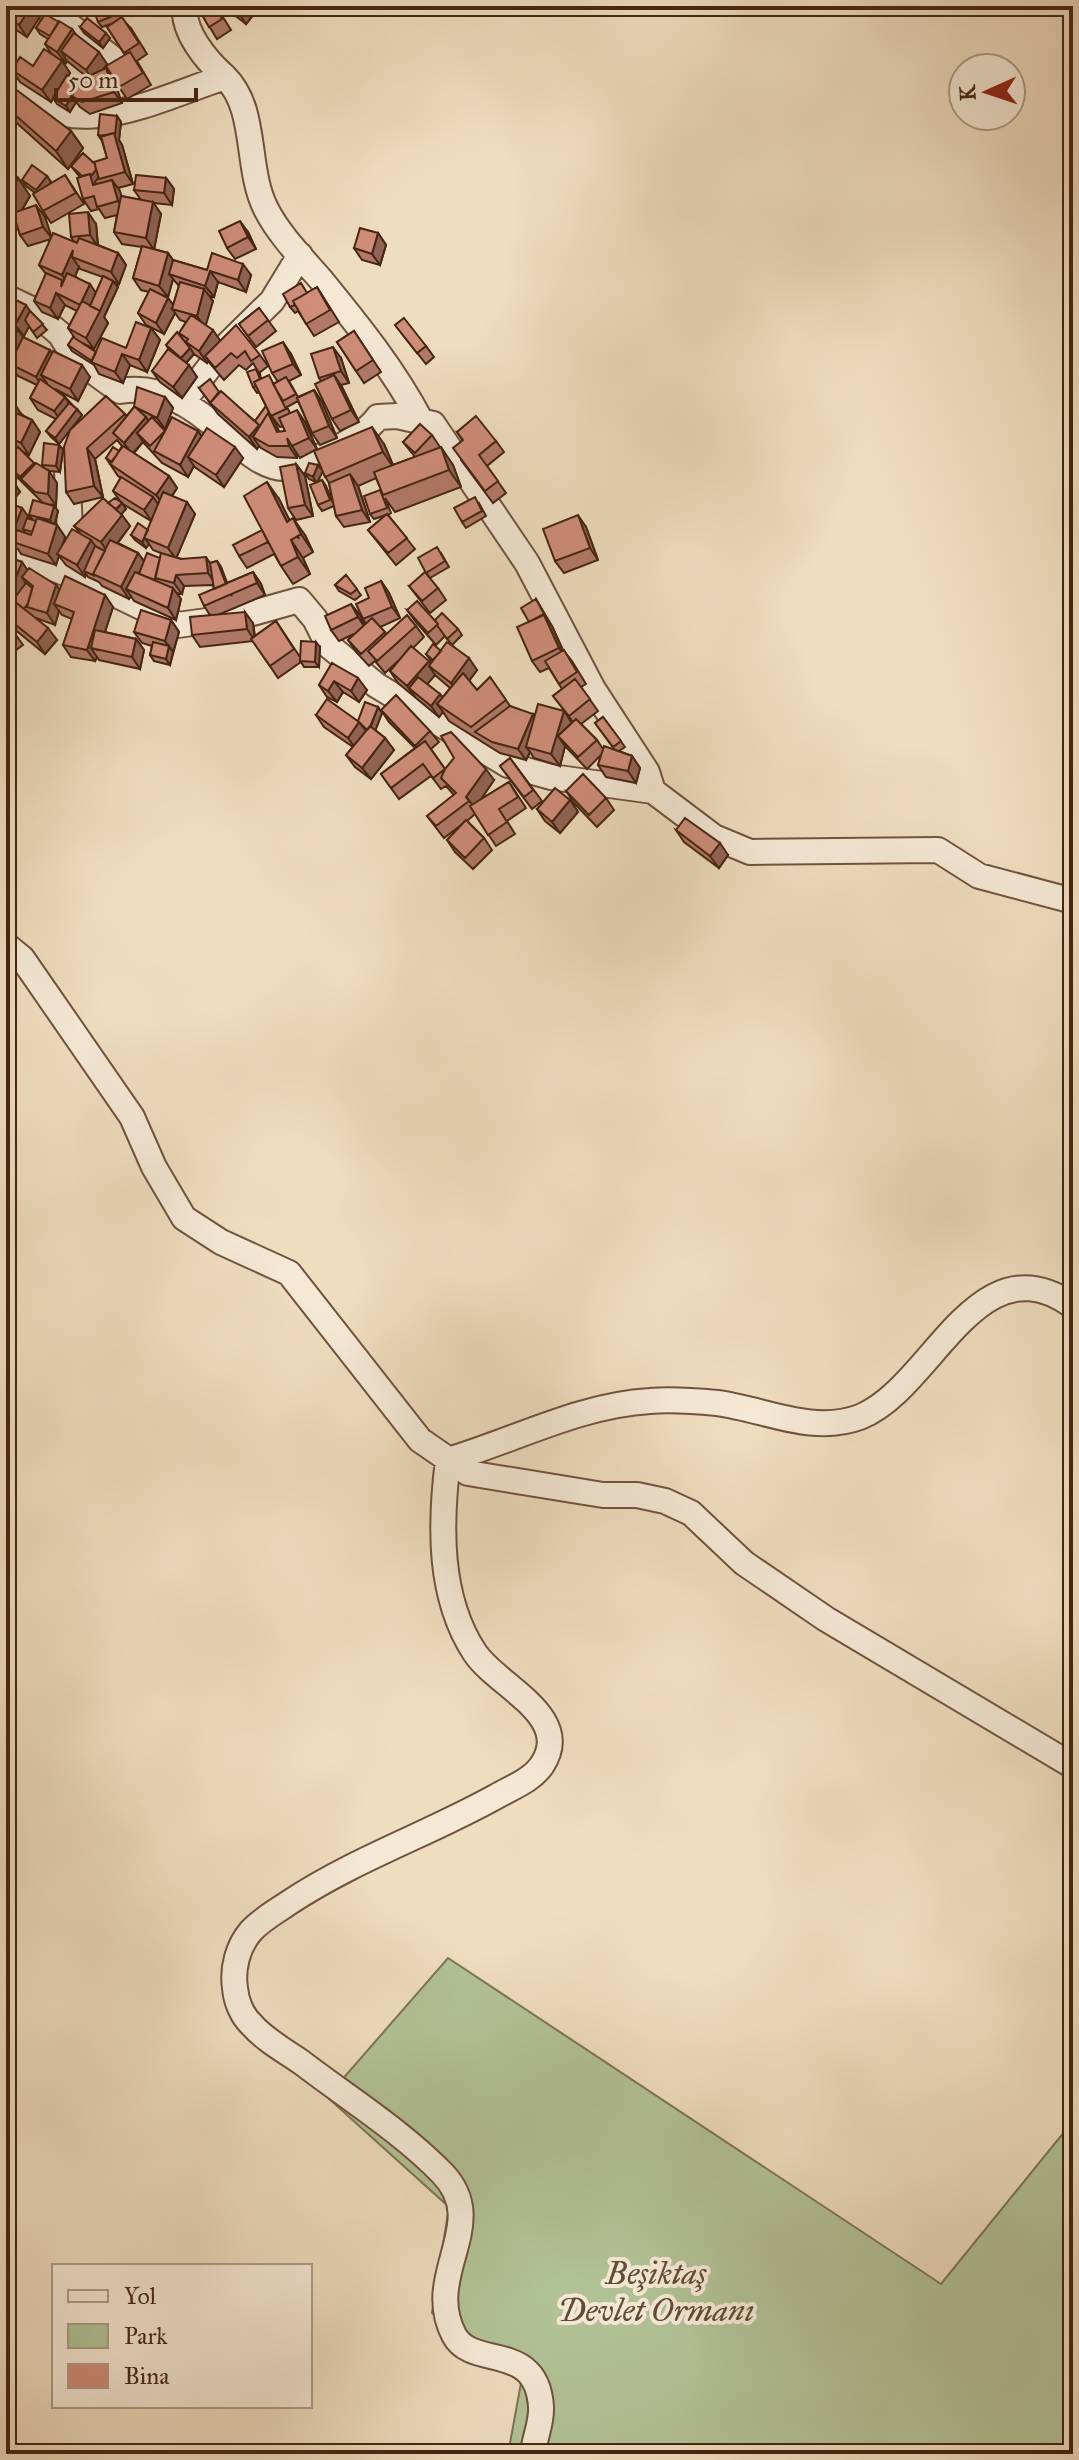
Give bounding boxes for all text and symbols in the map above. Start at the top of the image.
scale bar [56,52,196,102]
north arrow [947,52,1027,132]
text: 50 m [68,65,118,95]
text: K [954,83,981,102]
park label: Beşiktaş Devlet Ormanı [558,2254,754,2330]
legend [52,2264,312,2408]
text: Yol [124,2281,157,2311]
text: Park [124,2321,168,2351]
text: Bina [124,2361,170,2391]

